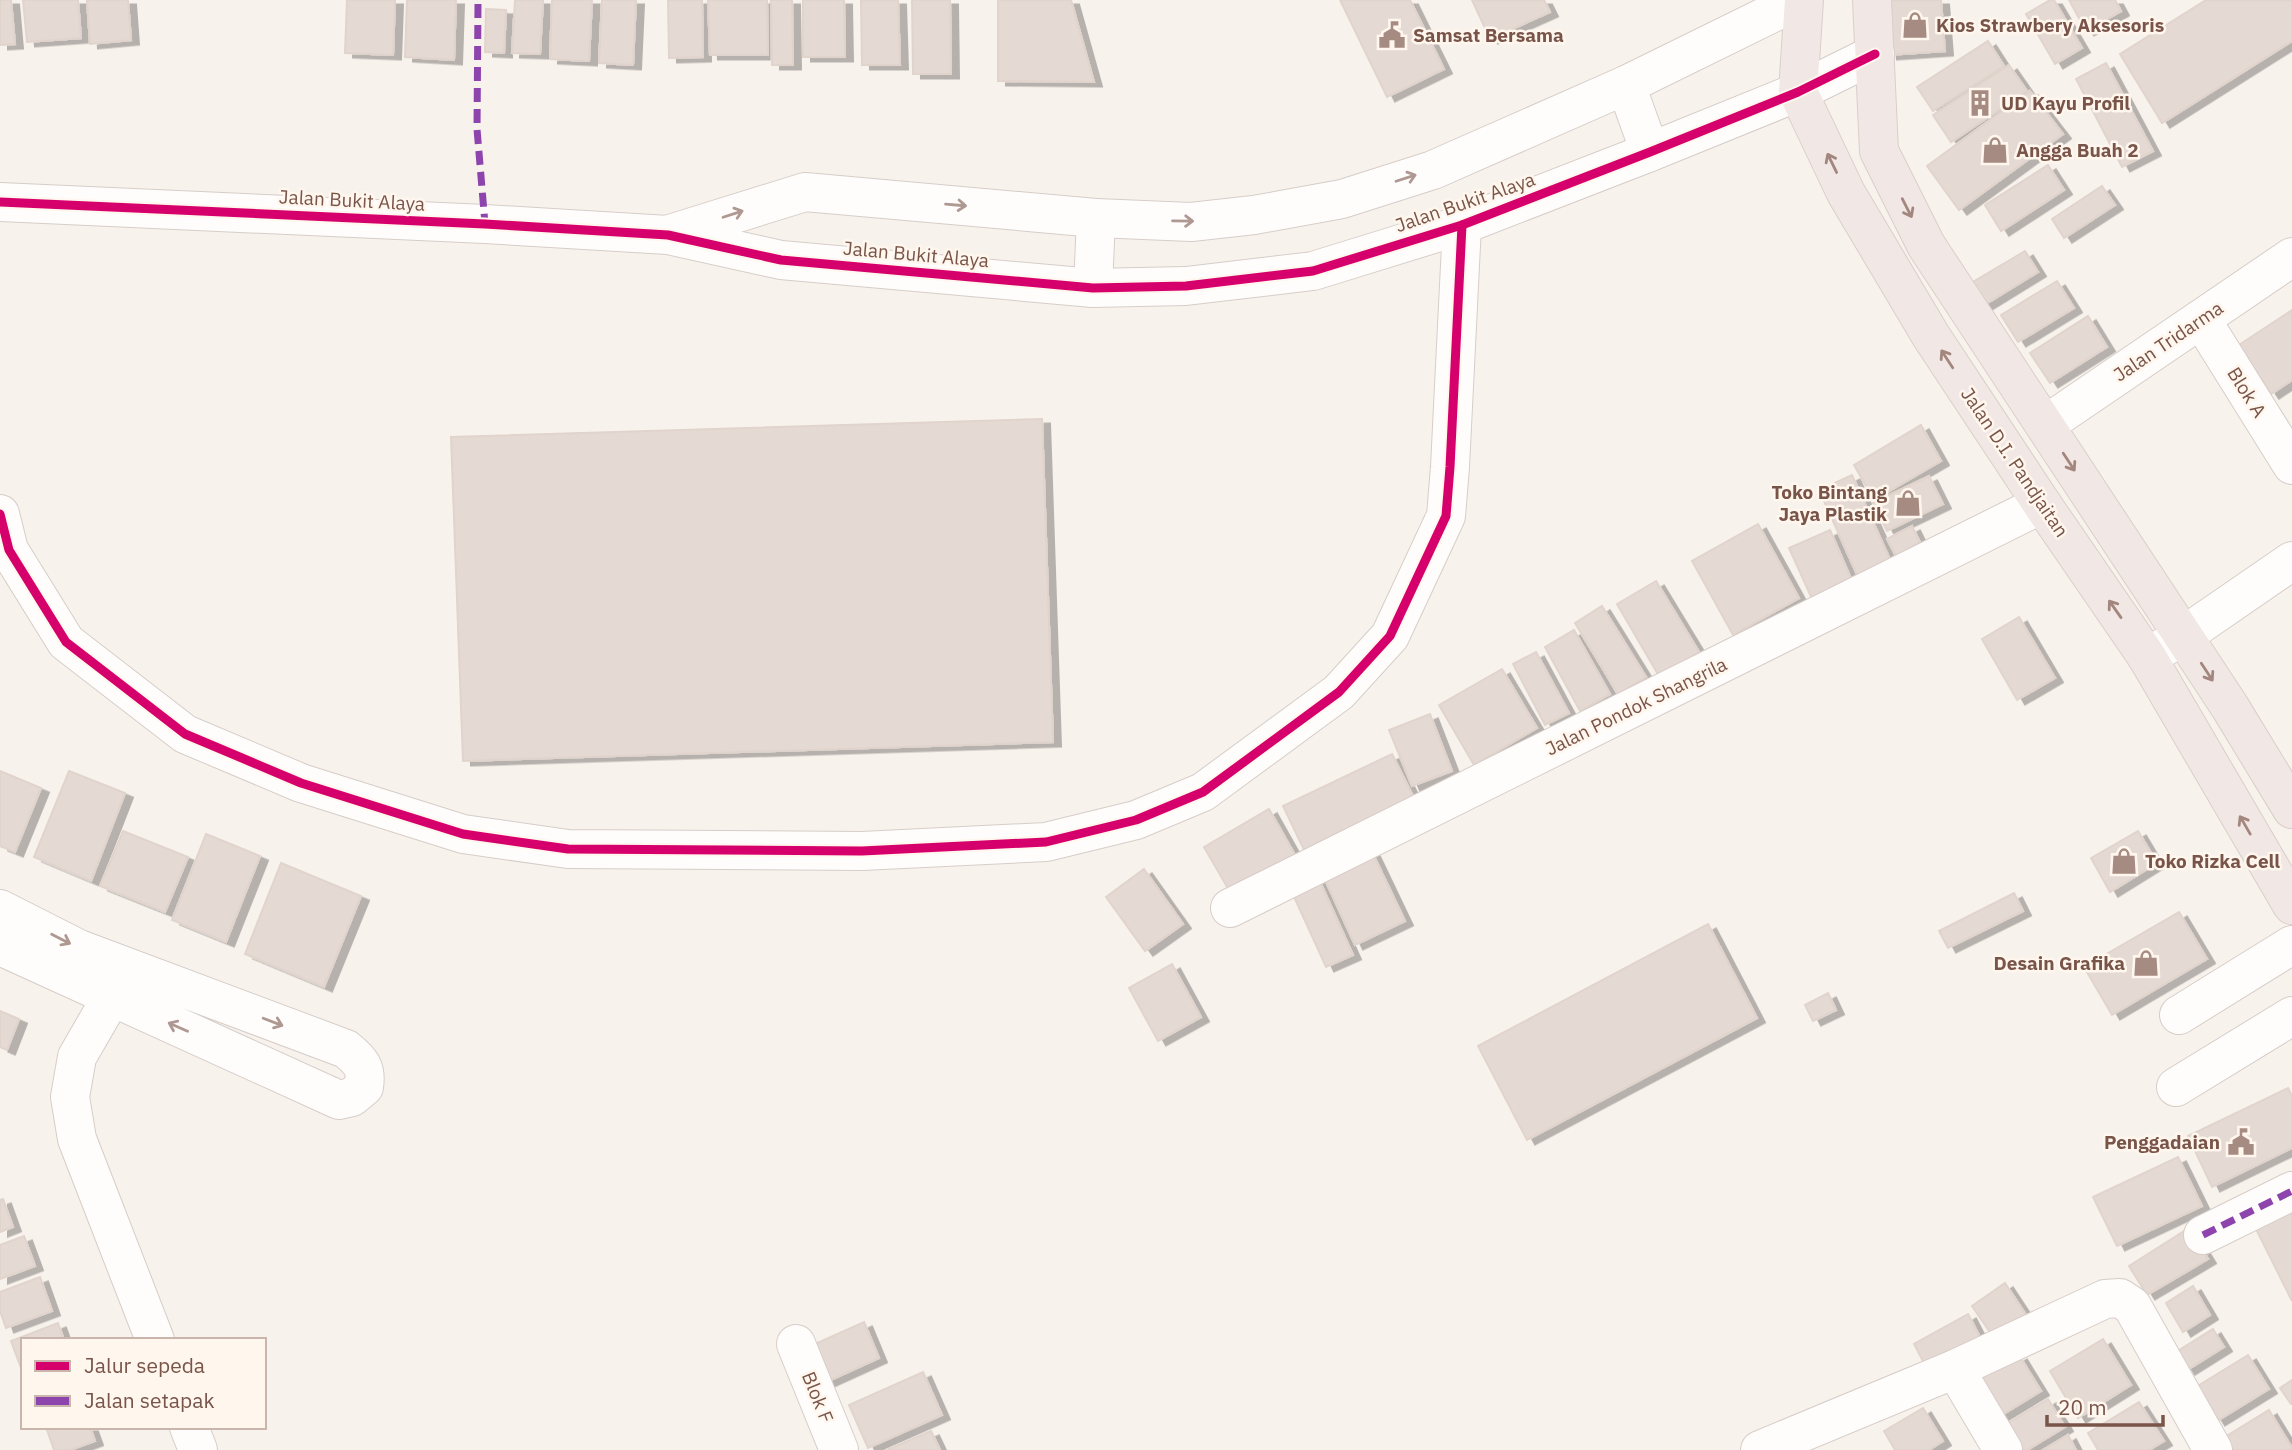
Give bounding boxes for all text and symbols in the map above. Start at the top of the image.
shop icon: Kios Strawbery Aksesoris [1900,10,1930,40]
place label: Kios Strawbery Aksesoris [1936,13,2164,37]
public building icon: Samsat Bersama [1377,20,1407,50]
place label: Samsat Bersama [1413,23,1564,47]
building icon: UD Kayu Profil [1965,88,1995,118]
place label: UD Kayu Profil [2001,91,2130,115]
shop icon: Angga Buah 2 [1980,135,2010,165]
place label: Angga Buah 2 [2016,138,2139,162]
one-way arrow [1825,153,1838,174]
street label: Jalan Bukit Alaya [1392,167,1538,237]
one-way arrow [1394,171,1416,183]
street label: Jalan Bukit Alaya [278,184,426,216]
one-way arrow [1901,197,1915,218]
one-way arrow [945,199,967,212]
one-way arrow [722,207,744,220]
one-way arrow [1172,214,1195,228]
street label: Jalan Bukit Alaya [842,236,990,272]
street label: Jalan Tridarma [2109,296,2227,386]
one-way arrow [1939,350,1953,370]
street label: Blok A [2222,362,2272,422]
street label: Jalan D.I. Pandjaitan [1956,383,2074,541]
one-way arrow [2063,451,2077,471]
place label: Toko Bintang Jaya Plastik [1771,480,1888,526]
shop icon: Toko Bintang Jaya Plastik [1893,488,1923,518]
one-way arrow [2108,600,2122,619]
street label: Jalan Pondok Shangrila [1541,652,1731,760]
one-way arrow [2201,662,2215,682]
one-way arrow [2238,815,2252,835]
shop icon: Toko Rizka Cell [2109,846,2139,876]
place label: Toko Rizka Cell [2145,849,2280,873]
one-way arrow [50,933,71,947]
shop icon: Desain Grafika [2131,948,2161,978]
place label: Desain Grafika [1994,951,2125,975]
one-way arrow [261,1017,283,1029]
one-way arrow [168,1020,189,1033]
public building icon: Penggadaian [2226,1127,2256,1157]
place label: Penggadaian [2104,1130,2220,1154]
legend [21,1338,266,1429]
text: Jalur sepeda [84,1351,205,1379]
street label: Blok F [797,1368,839,1426]
scale bar [2047,1384,2162,1428]
text: Jalan setapak [84,1386,215,1414]
text: 20 m [2058,1393,2107,1421]

